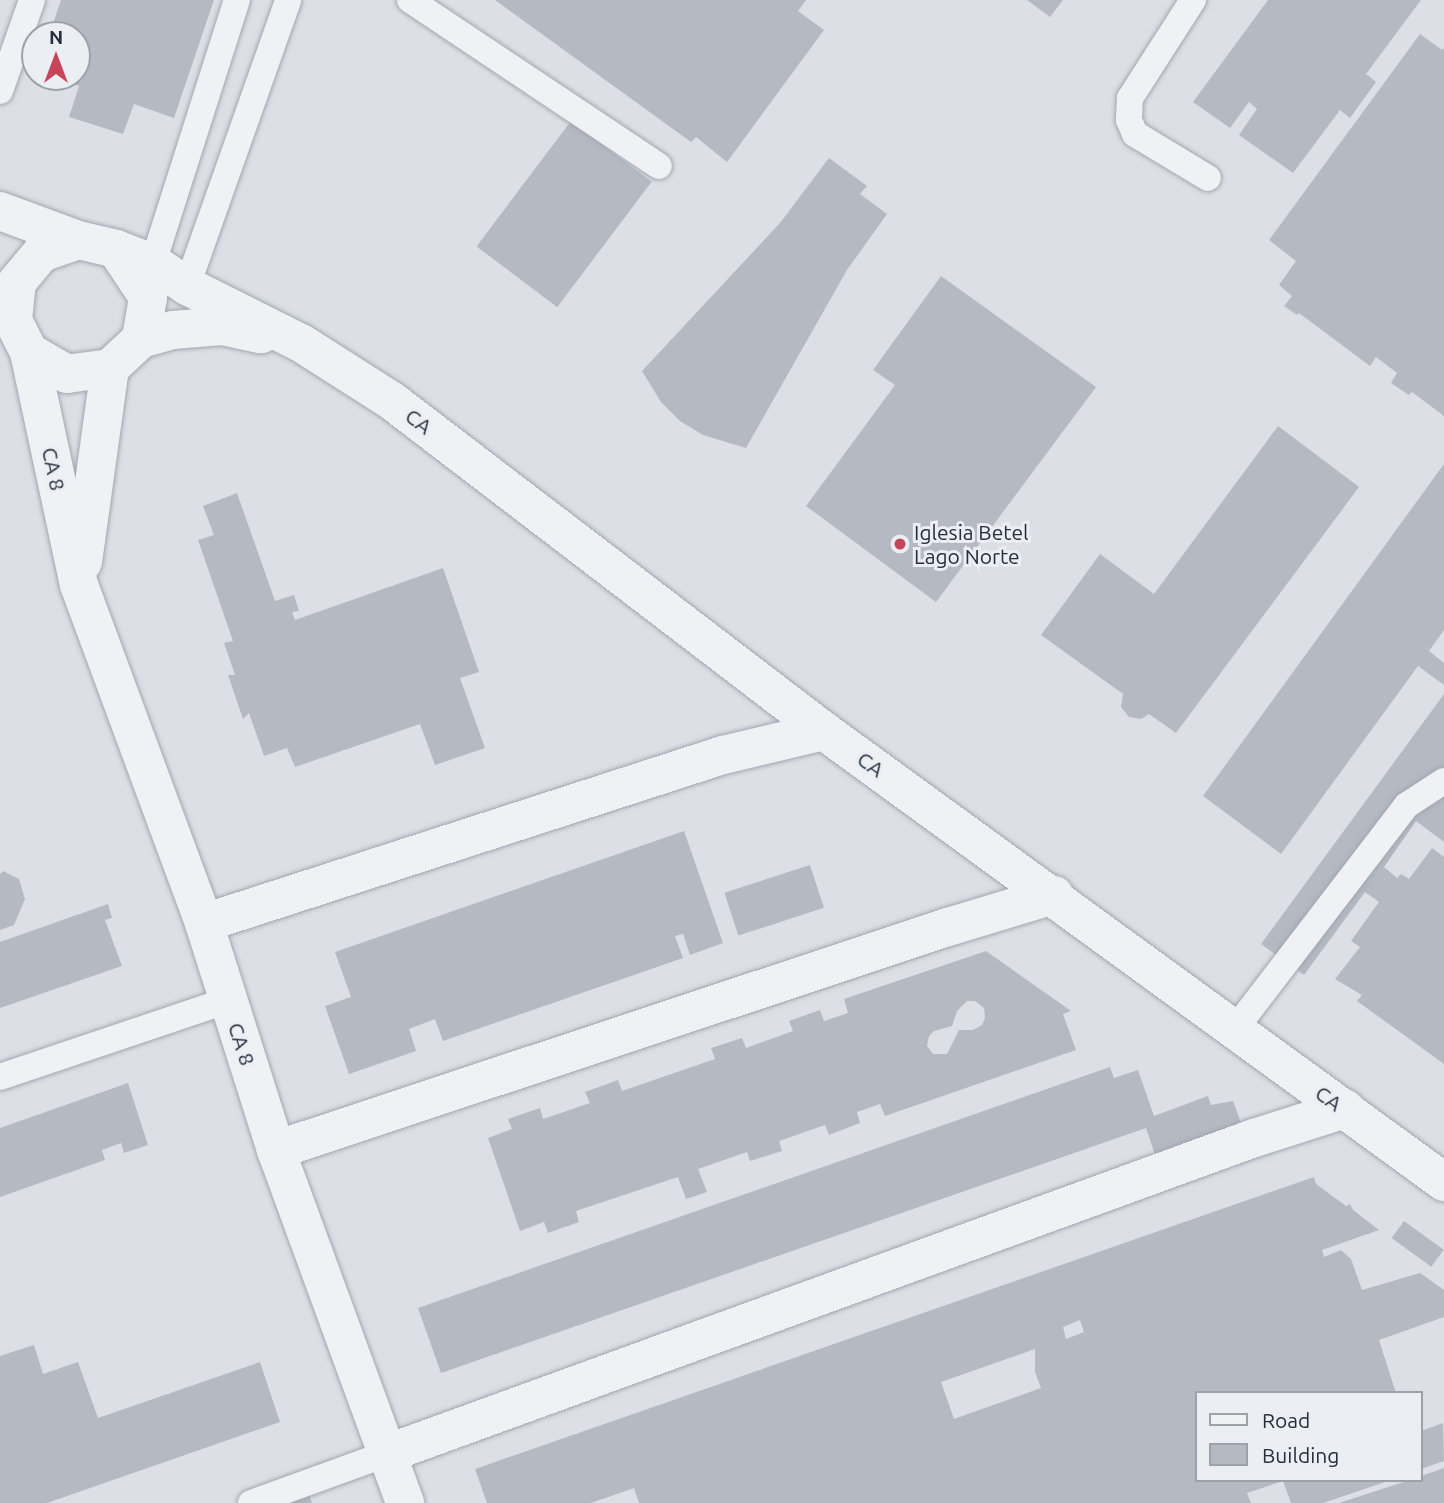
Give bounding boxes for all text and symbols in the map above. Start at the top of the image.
north arrow [21,21,91,91]
text: N [49,26,63,48]
street label: CA [401,403,437,439]
street label: CA 8 [37,445,71,493]
place label: Iglesia Betel Lago Norte [914,519,1029,569]
marker: Iglesia Betel Lago Norte [892,536,908,552]
street label: CA [853,746,889,782]
street label: CA 8 [223,1019,261,1069]
street label: CA [1311,1080,1347,1116]
legend [1196,1391,1423,1482]
text: Road [1262,1408,1310,1432]
text: Building [1262,1443,1339,1467]

